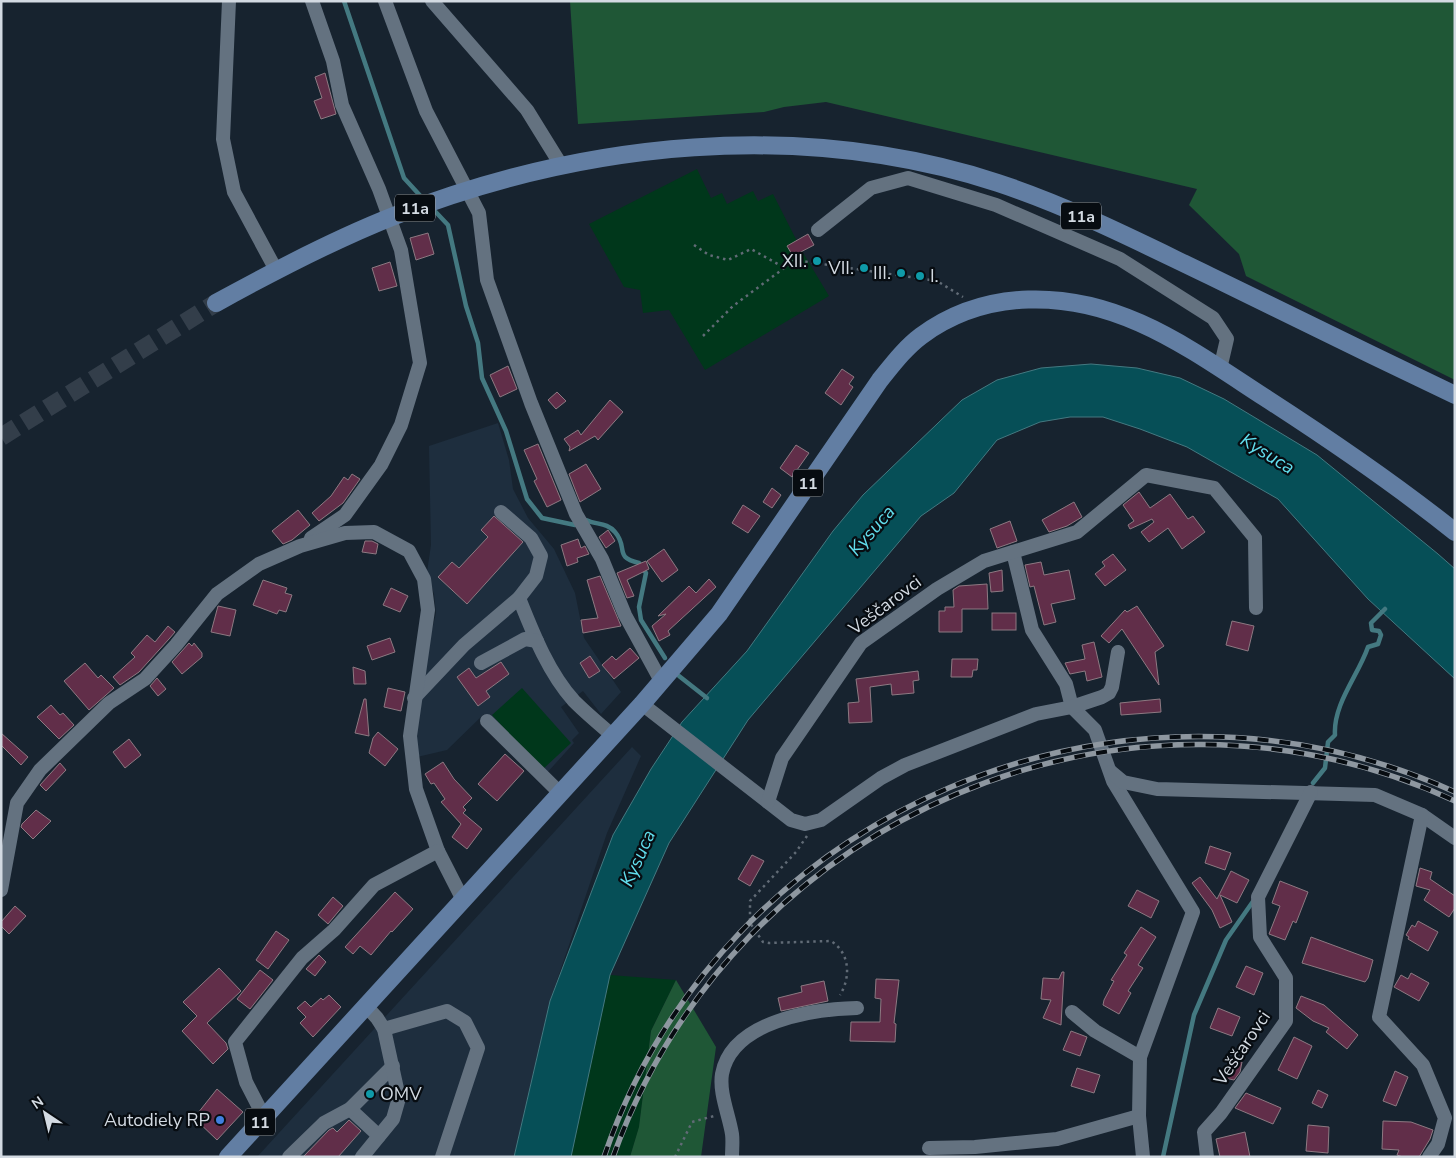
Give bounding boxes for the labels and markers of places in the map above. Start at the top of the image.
place label: XII. [782,249,807,273]
marker: XII. [811,255,823,267]
place label: VII. [827,256,854,280]
place label: III. [873,261,891,285]
marker: VII. [858,262,870,274]
place label: I. [930,264,939,288]
marker: III. [895,267,907,279]
marker: I. [914,270,926,282]
place label: OMV [380,1082,422,1106]
marker: OMV [364,1088,376,1100]
place label: Autodiely RP [104,1108,210,1132]
marker: Autodiely RP [214,1114,226,1126]

